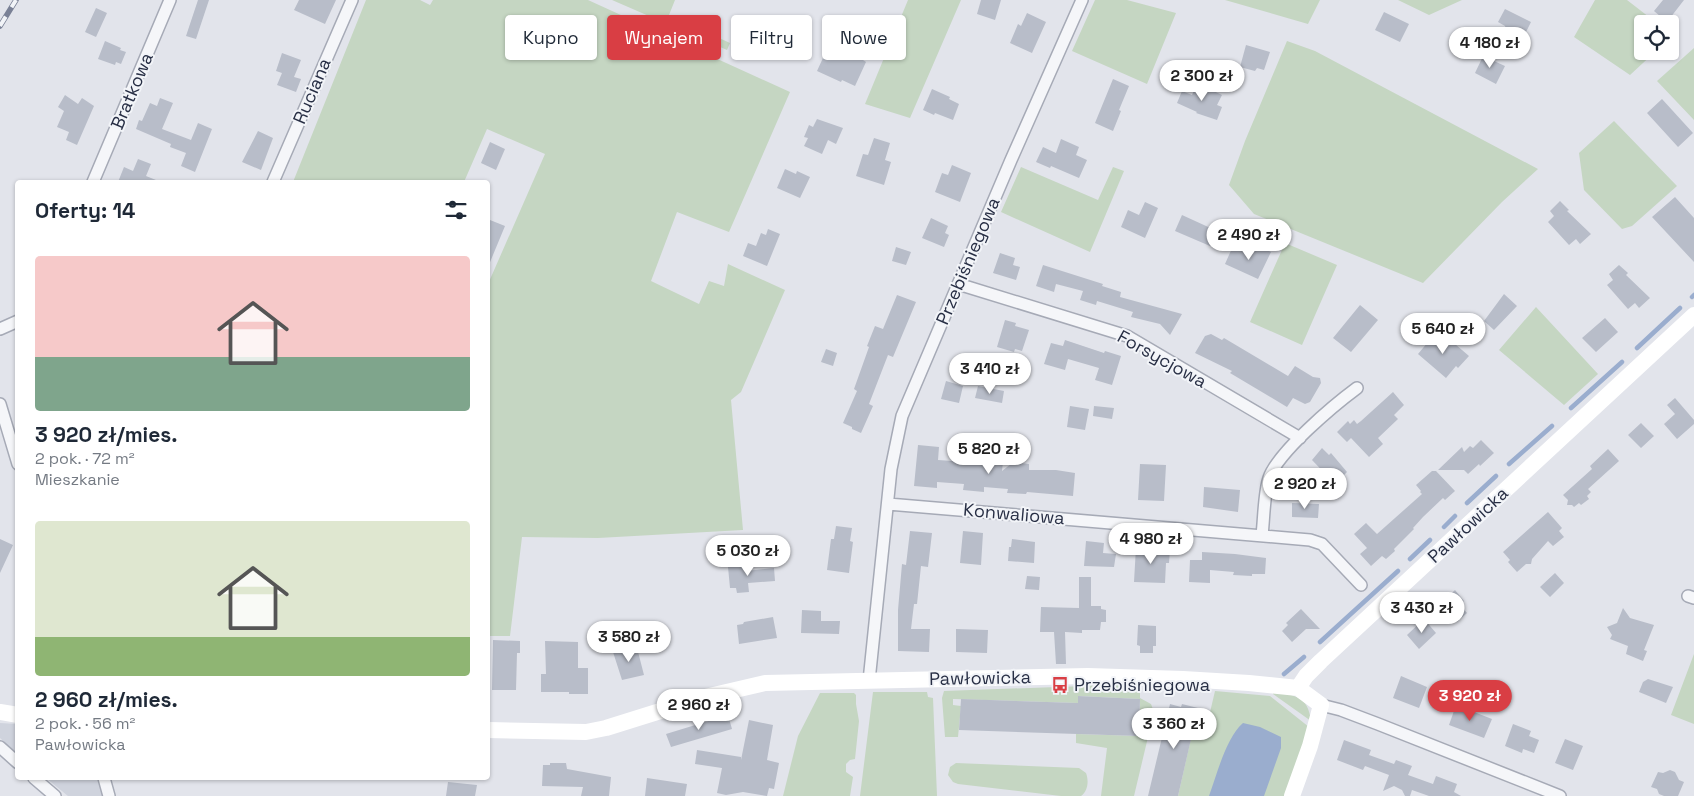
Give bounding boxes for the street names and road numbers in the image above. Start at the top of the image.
street label: Bratkowa [105,49,158,133]
street label: Ruciana [287,54,336,127]
street label: Przebiśniegowa [930,194,1005,328]
street label: Forsycjowa [1114,325,1211,393]
street label: Pawłowicka [1423,481,1513,568]
street label: Konwaliowa [962,498,1066,529]
street label: Pawłowicka [929,665,1031,690]

